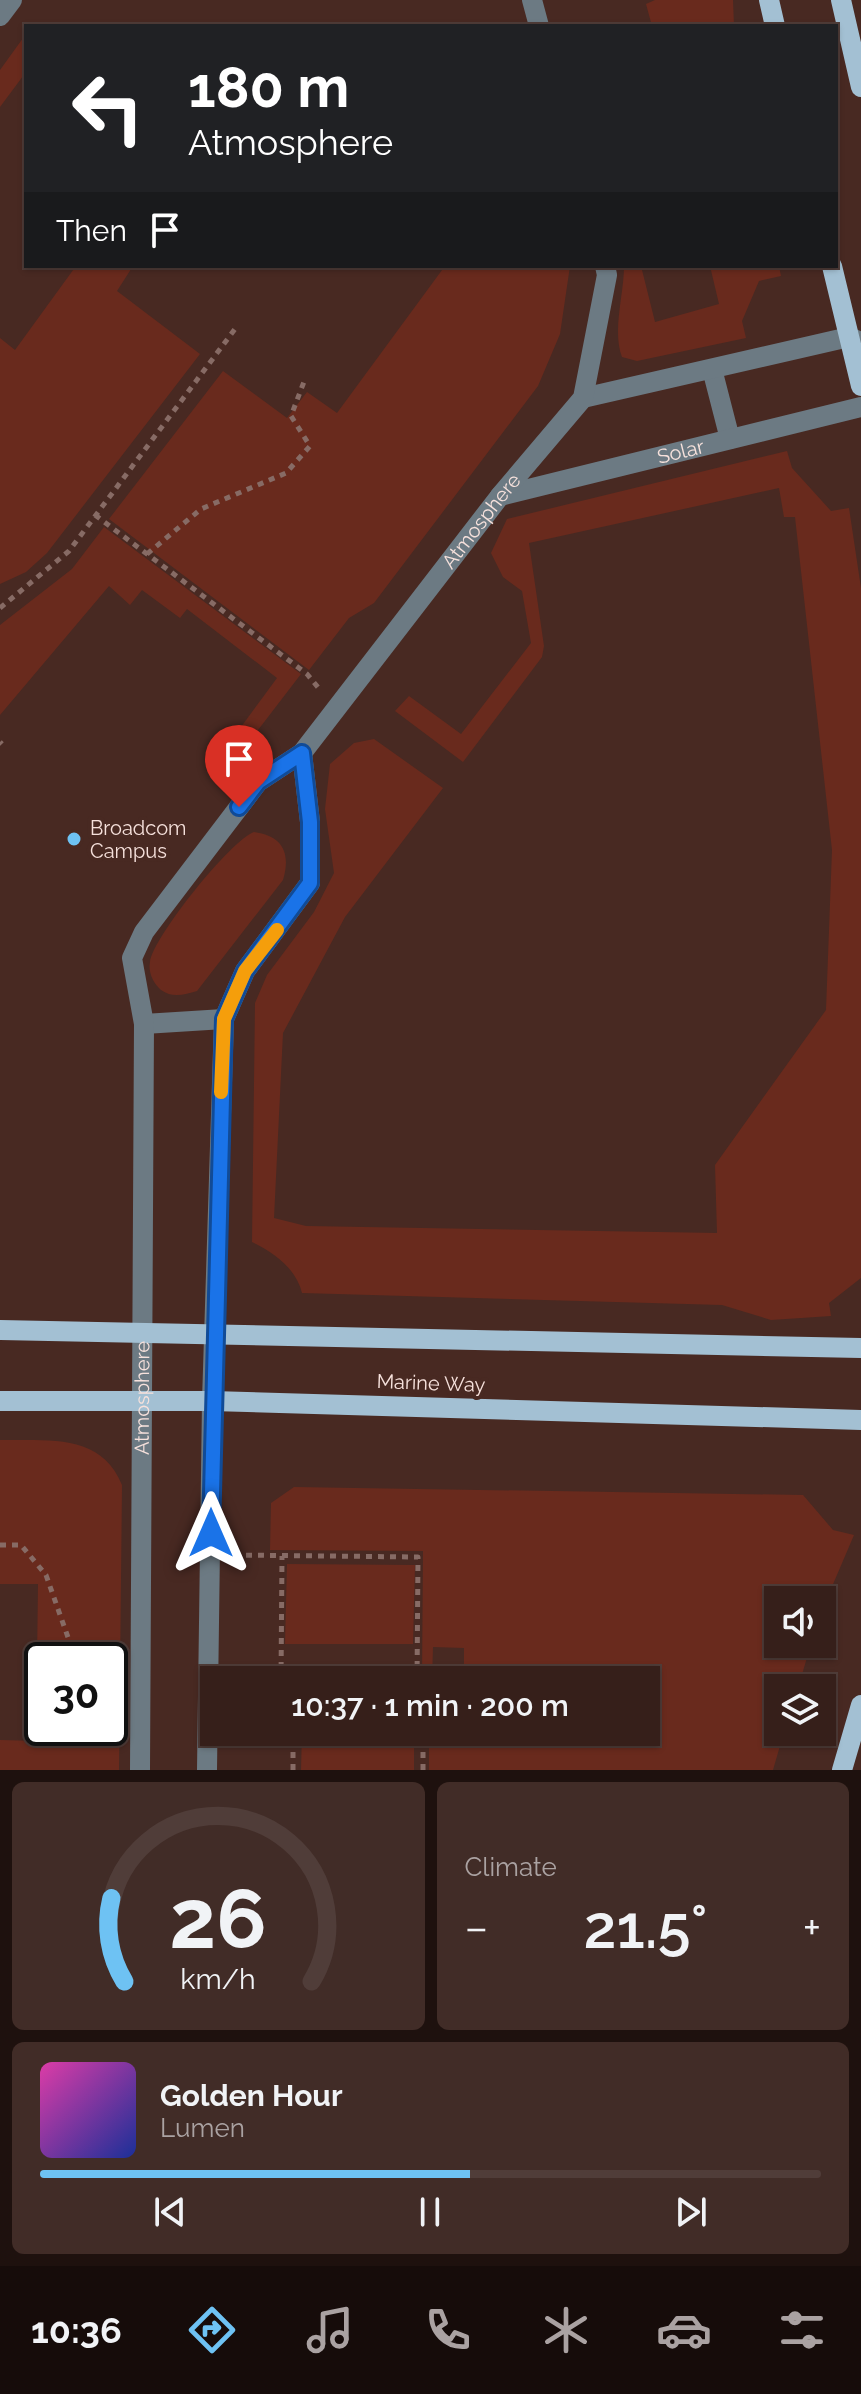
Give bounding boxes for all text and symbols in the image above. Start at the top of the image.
text: 180 m [188,54,349,120]
icon: left [56,56,160,160]
text: Atmosphere [188,121,393,163]
icon: arrive [143,208,187,252]
text: Then [56,213,127,248]
street label: Solar [655,434,706,469]
street label: Atmosphere [437,468,526,573]
pin [205,725,273,807]
icon: arrive [217,737,261,781]
place label: Broadcom Campus [90,816,186,863]
marker: Broadcom Campus [65,830,83,848]
street label: Atmosphere [130,1341,154,1455]
street label: Marine Way [376,1369,486,1397]
position arrow [169,1491,253,1575]
map controls [764,1586,836,1746]
button: sound [764,1586,836,1658]
speed limit sign: 30 [24,1642,128,1746]
button: layers [764,1674,836,1746]
text: 10:37 · 1 min · 200 m [291,1688,569,1723]
text: Climate [465,1852,557,1882]
text: 26 [170,1870,267,1967]
text: 21.5° [584,1892,707,1962]
text: − [465,1902,488,1953]
text: + [803,1902,821,1953]
text: km/h [181,1962,256,1996]
text: Golden Hour [160,2078,343,2113]
text: Lumen [160,2113,245,2143]
icon: previous [148,2190,192,2234]
icon: pause [408,2190,452,2234]
icon: next [669,2190,713,2234]
icon: directions [184,2302,240,2358]
icon: music [302,2302,358,2358]
icon: phone [420,2302,476,2358]
icon: climate [538,2302,594,2358]
icon: car [656,2302,712,2358]
icon: filters [774,2302,830,2358]
text: 10:36 [31,2309,122,2351]

